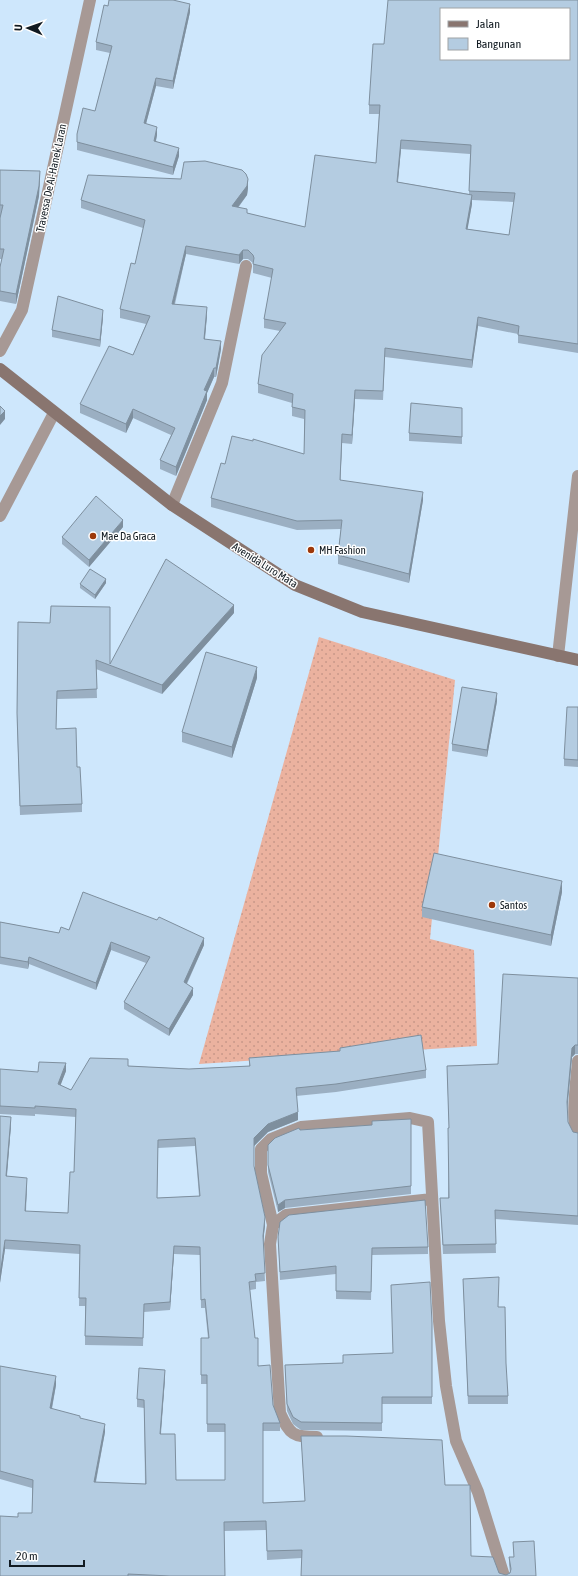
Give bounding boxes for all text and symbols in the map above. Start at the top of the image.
north arrow [8,8,48,48]
legend [440,8,570,60]
text: Jalan [476,17,500,31]
text: U [12,24,24,31]
text: Bangunan [476,37,521,51]
street label: Travessa De Ai-Hanek Laran [34,123,68,233]
place label: Mae Da Graca [101,530,156,542]
marker: Mae Da Graca [88,531,98,541]
street label: Avenida Luro Mata [230,540,300,590]
place label: MH Fashion [319,544,366,556]
marker: MH Fashion [306,545,316,555]
place label: Santos [500,899,527,911]
marker: Santos [487,900,497,910]
scale bar [10,1542,84,1568]
text: 20 m [16,1549,38,1563]

